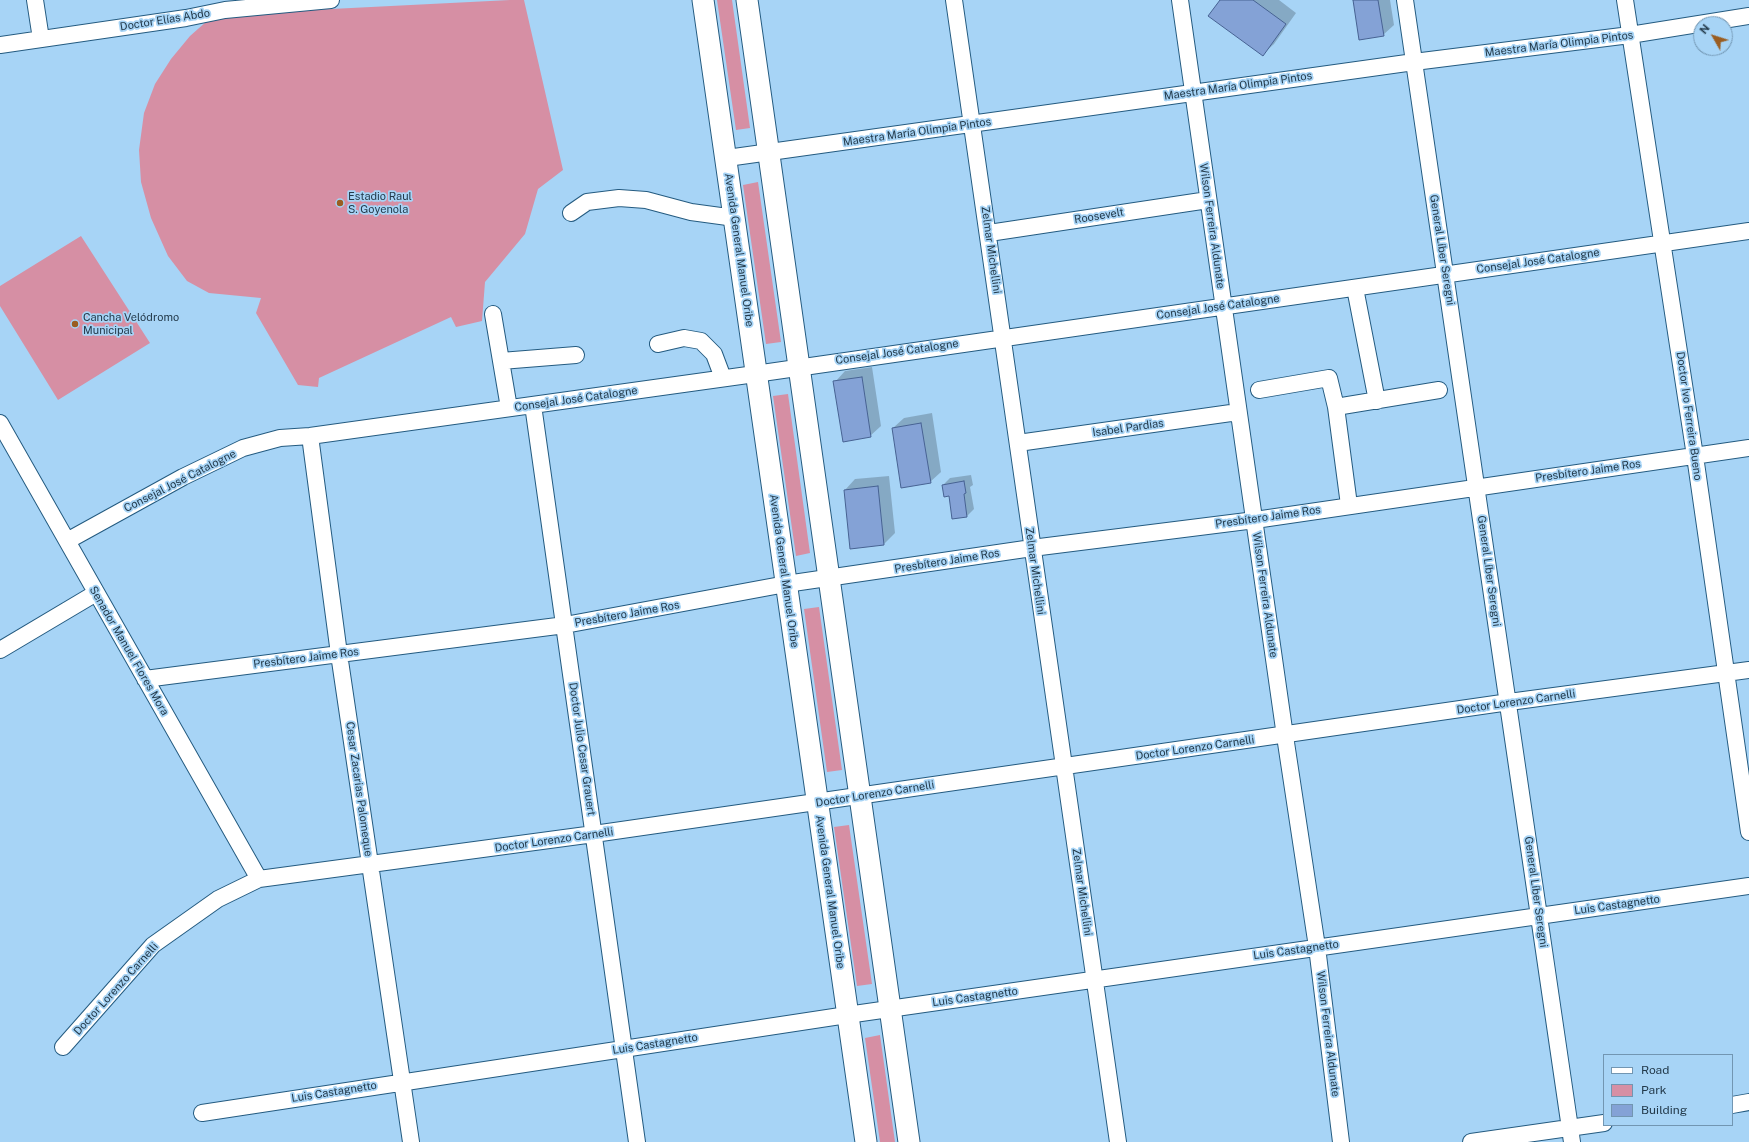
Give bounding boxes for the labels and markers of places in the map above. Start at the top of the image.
place label: Estadio Raul S. Goyenola [348,190,412,216]
marker: Estadio Raul S. Goyenola [335,198,345,208]
place label: Cancha Velódromo Municipal [83,311,179,337]
marker: Cancha Velódromo Municipal [70,319,80,329]

